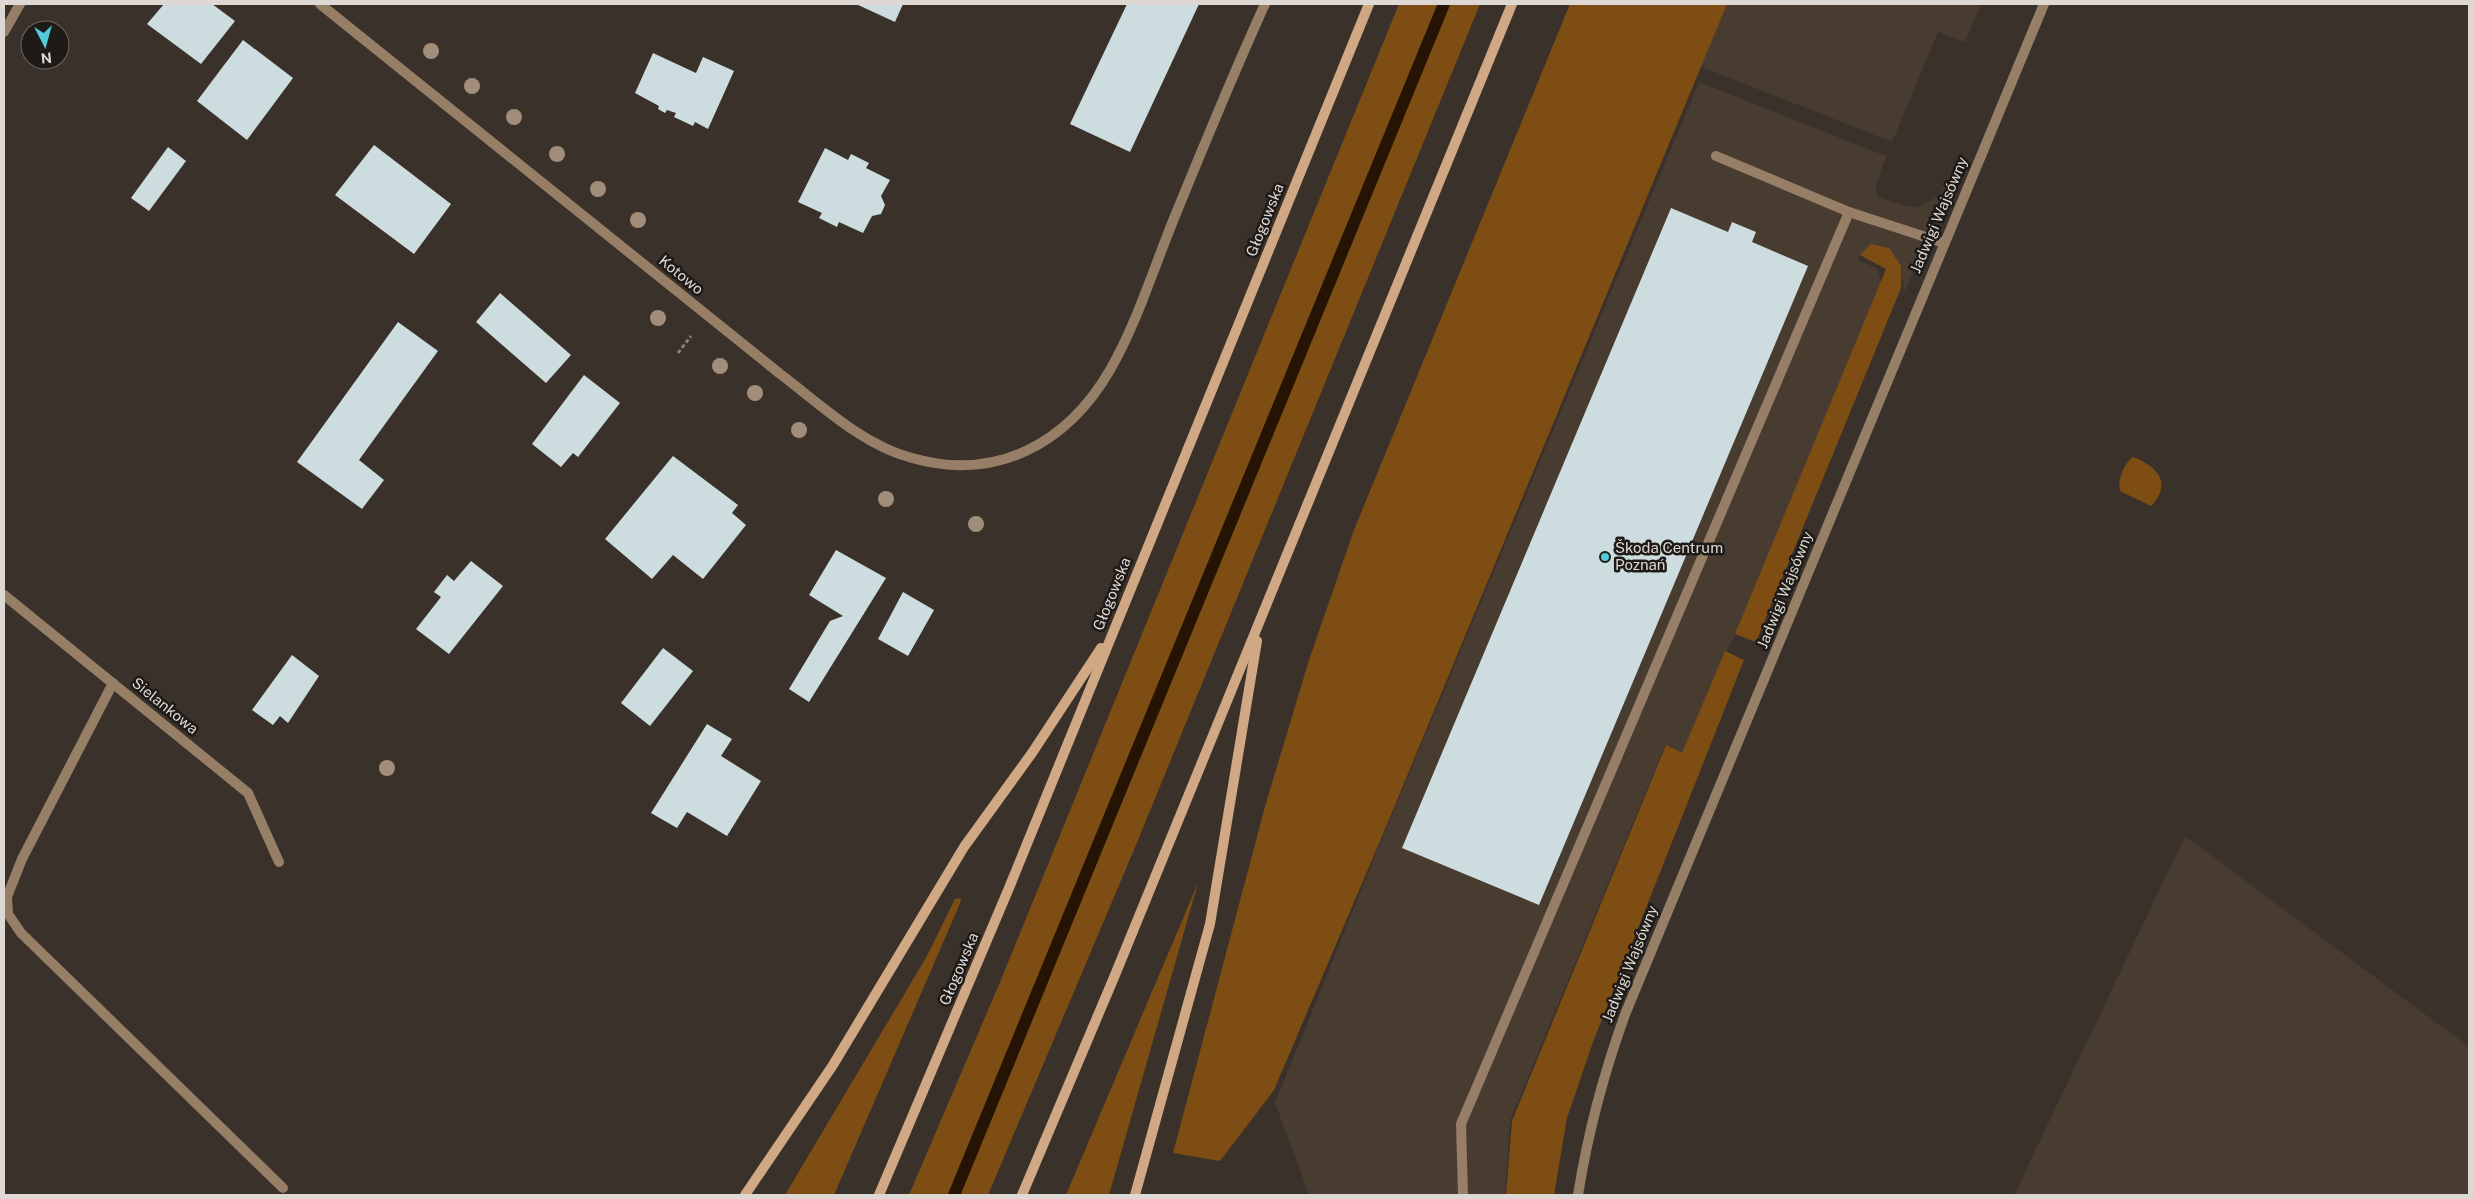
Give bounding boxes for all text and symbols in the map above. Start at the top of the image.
north arrow [20,20,70,70]
text: N [40,49,53,66]
street label: Jadwigi Wajsówny [1906,154,1971,276]
street label: Głogowska [1242,181,1287,259]
street label: Kotowo [656,252,707,298]
street label: Jadwigi Wajsówny [1753,529,1816,651]
place label: Škoda Centrum Poznań [1615,539,1723,573]
marker: Škoda Centrum Poznań [1599,551,1611,563]
street label: Głogowska [1089,555,1134,633]
street label: Sielankowa [129,674,202,737]
street label: Jadwigi Wajsówny [1598,903,1661,1025]
street label: Głogowska [936,930,981,1008]

